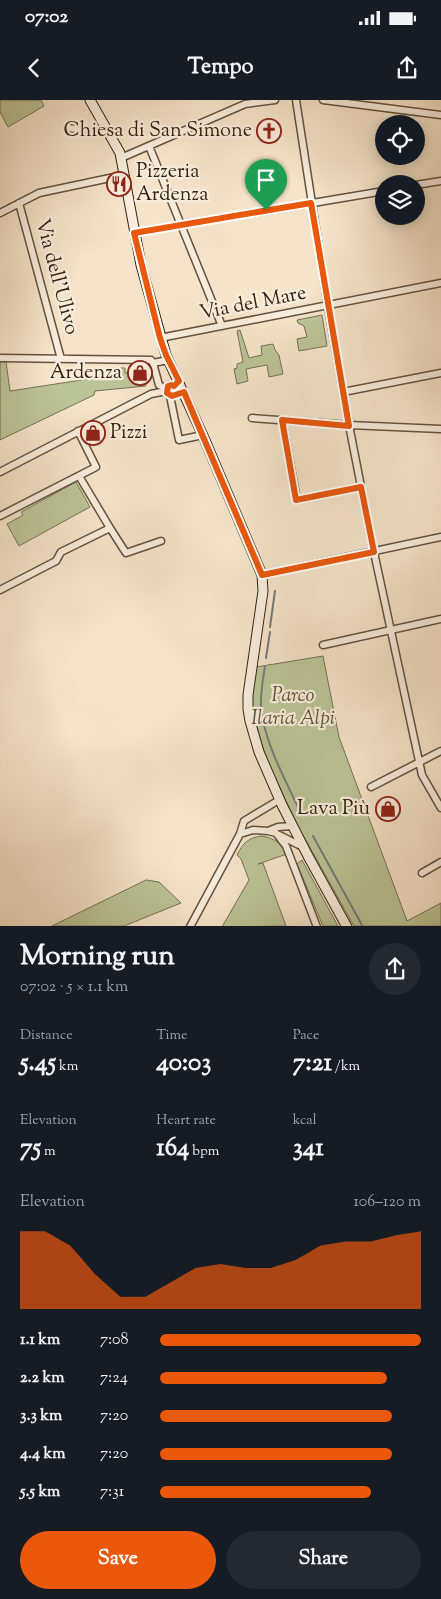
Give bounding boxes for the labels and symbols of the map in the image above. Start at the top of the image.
place label: Chiesa di San Simone [64,117,252,146]
church icon: Chiesa di San Simone [256,118,282,144]
place label: Pizzeria Ardenza [136,158,208,210]
pin [245,159,287,210]
restaurant icon: Pizzeria Ardenza [106,171,132,197]
street label: Via dell'Ulivo [27,216,85,338]
street label: Via del Mare [197,279,309,329]
place label: Ardenza [50,359,122,388]
shop icon: Ardenza [127,360,153,386]
place label: Pizzi [110,419,148,448]
shop icon: Pizzi [80,420,106,446]
park label: Parco Ilaria Alpi [251,682,335,734]
place label: Lava Più [297,795,370,824]
shop icon: Lava Più [375,796,401,822]

